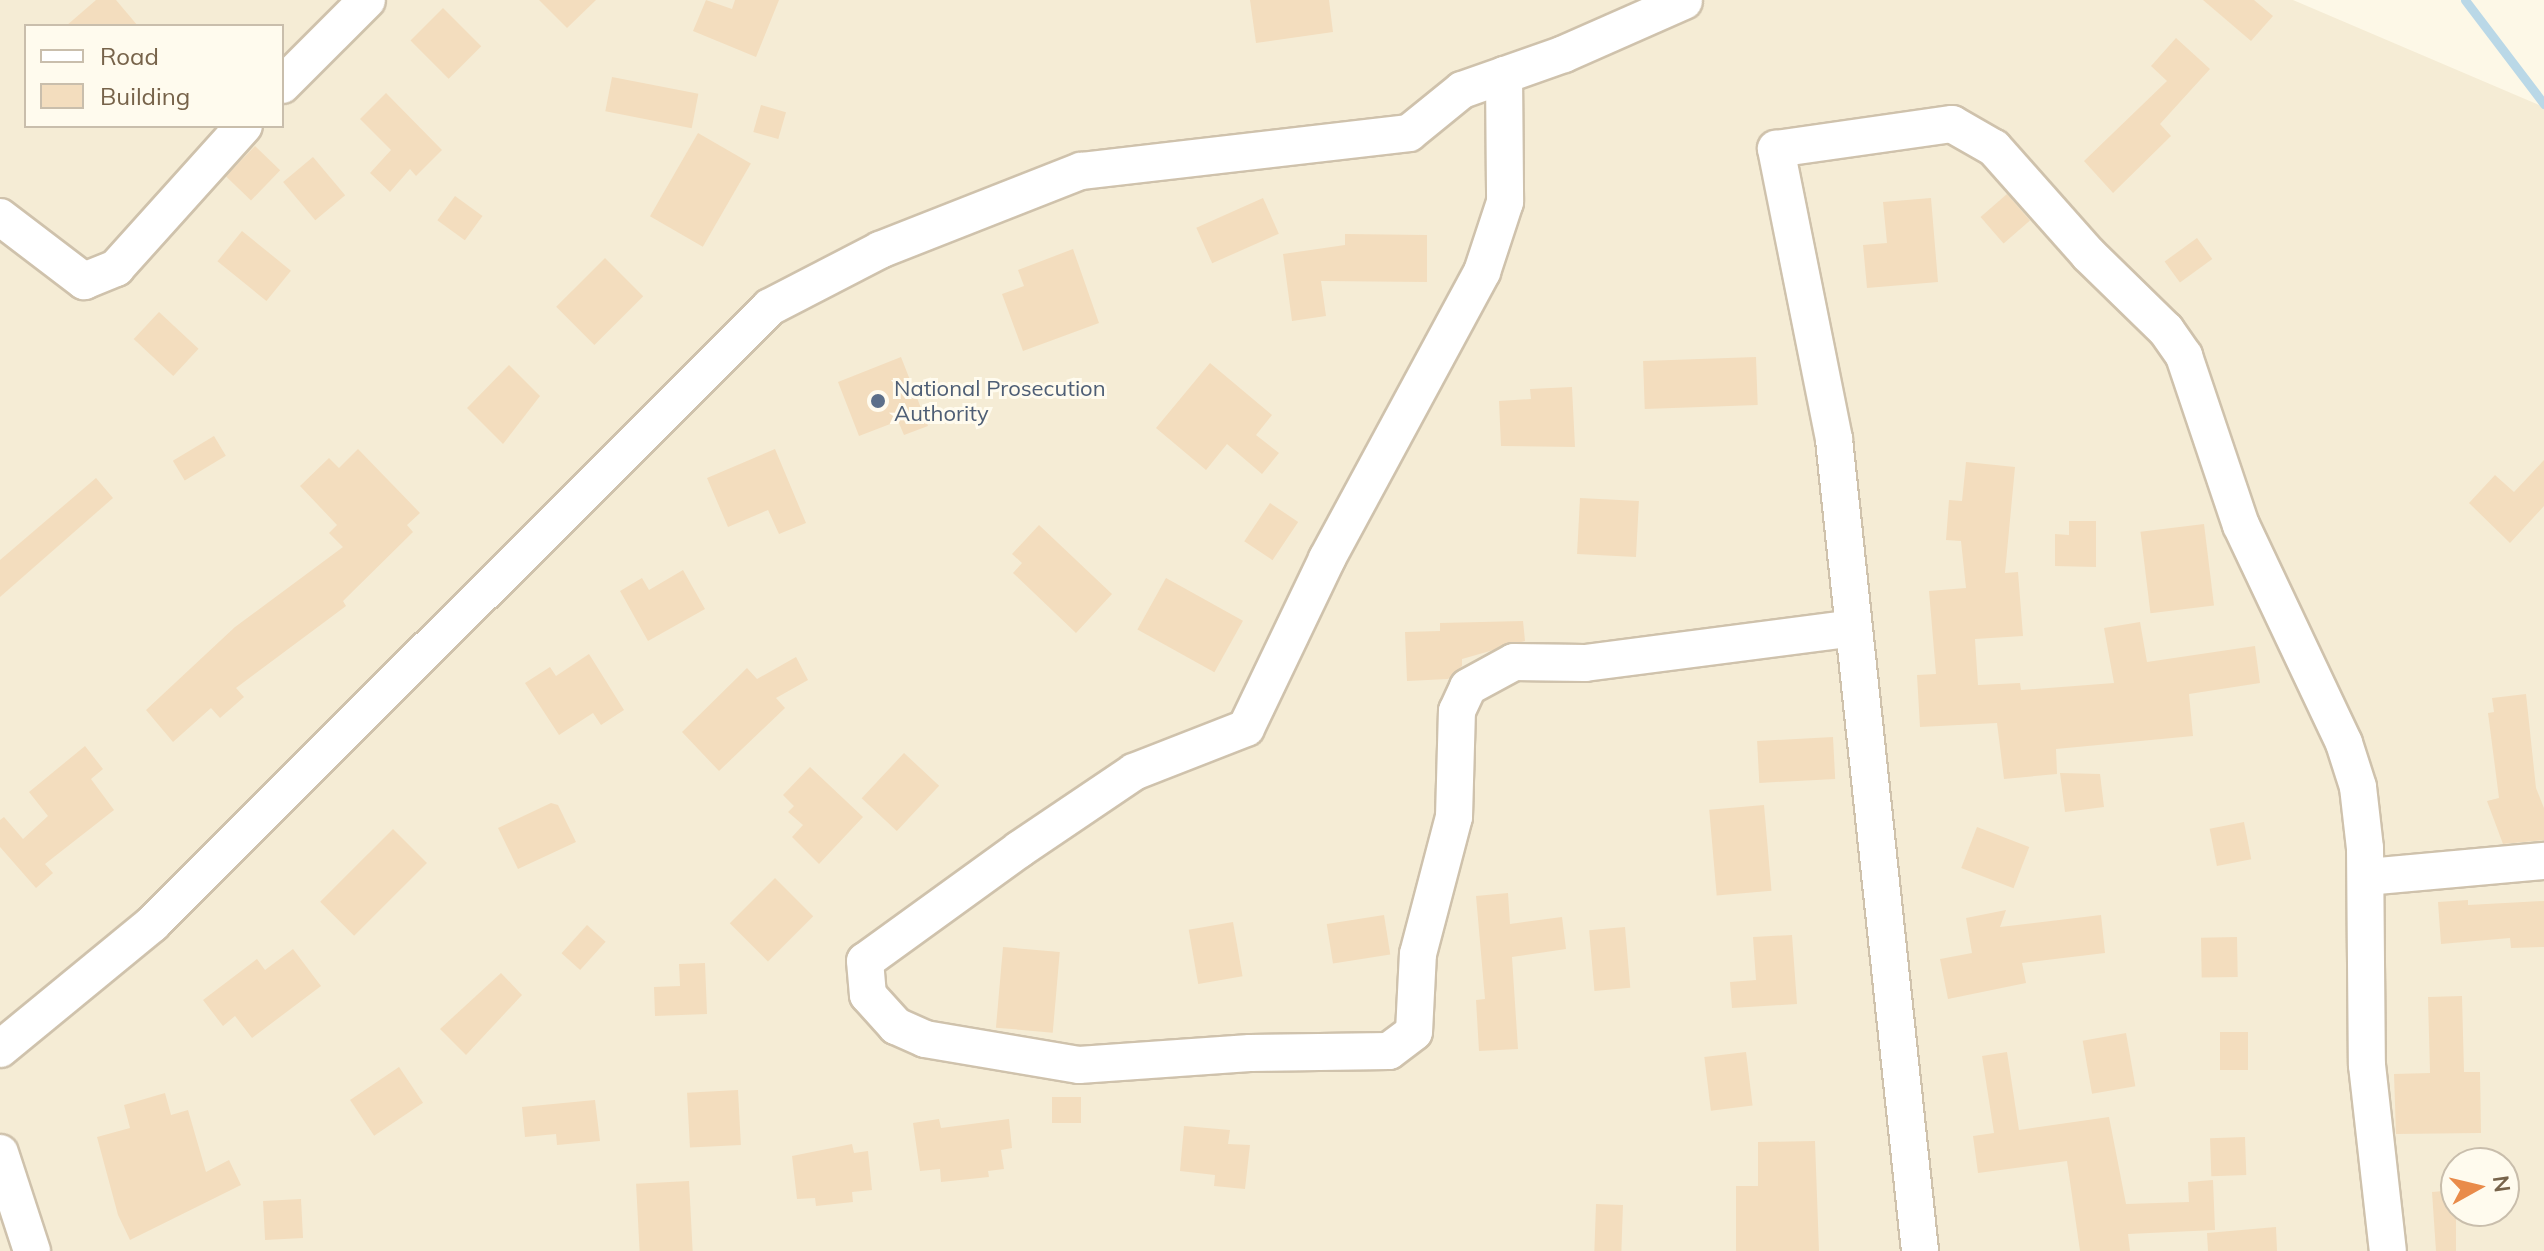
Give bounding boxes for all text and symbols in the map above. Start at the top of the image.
legend [24,24,284,128]
text: Road [100,41,159,71]
text: Building [100,81,190,111]
place label: National Prosecution Authority [894,375,1106,426]
marker: National Prosecution Authority [869,392,887,410]
north arrow [2440,1147,2520,1227]
text: N [2487,1174,2517,1194]

